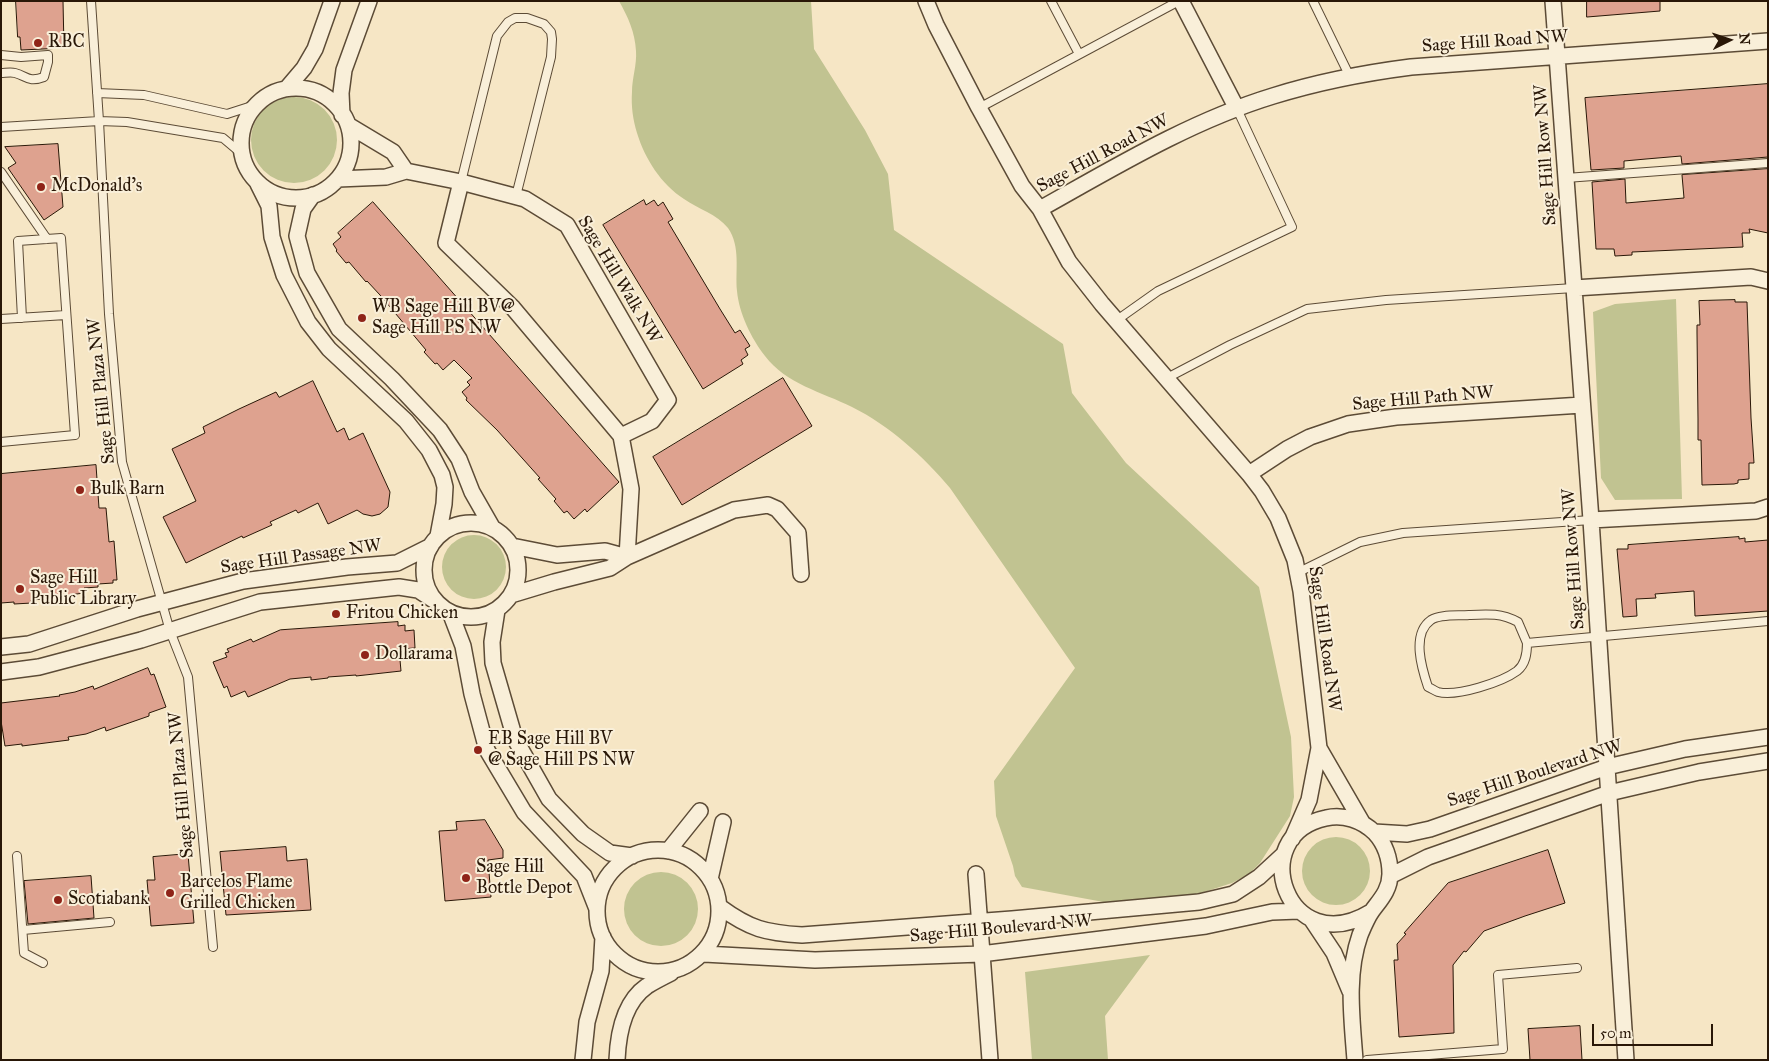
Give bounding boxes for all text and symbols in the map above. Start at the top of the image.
north arrow [1704,15,1754,65]
street label: Sage Hill Road NW [1421,26,1569,58]
place label: RBC [48,32,85,54]
text: N [1736,32,1753,45]
marker: RBC [32,37,44,49]
street label: Sage Hill Row NW [1530,84,1562,226]
street label: Sage Hill Road NW [1033,110,1173,198]
place label: McDonald's [51,176,142,198]
marker: McDonald's [35,181,47,193]
street label: Sage Hill Walk NW [572,212,666,348]
place label: WB Sage Hill BV@ Sage Hill PS NW [372,297,515,340]
marker: WB Sage Hill BV@ Sage Hill PS NW [356,312,368,324]
street label: Sage Hill Plaza NW [84,317,120,465]
street label: Sage Hill Path NW [1351,382,1495,416]
place label: Bulk Barn [90,479,165,501]
marker: Bulk Barn [74,484,86,496]
street label: Sage Hill Row NW [1558,488,1590,630]
street label: Sage Hill Passage NW [219,535,383,579]
street label: Sage Hill Road NW [1303,565,1345,713]
place label: Sage Hill Public Library [30,568,136,610]
marker: Sage Hill Public Library [14,583,26,595]
place label: Fritou Chicken [346,603,458,625]
marker: Fritou Chicken [330,608,342,620]
place label: Dollarama [375,644,453,666]
marker: Dollarama [359,649,371,661]
street label: Sage Hill Plaza NW [165,711,199,859]
place label: EB Sage Hill BV @ Sage Hill PS NW [488,729,634,772]
street label: Sage Hill Boulevard NW [1445,735,1625,813]
marker: EB Sage Hill BV @ Sage Hill PS NW [472,744,484,756]
place label: Sage Hill Bottle Depot [476,857,572,900]
place label: Barcelos Flame Grilled Chicken [180,872,295,914]
marker: Sage Hill Bottle Depot [460,872,472,884]
marker: Barcelos Flame Grilled Chicken [164,887,176,899]
place label: Scotiabank [68,889,149,911]
marker: Scotiabank [52,894,64,906]
street label: Sage Hill Boulevard NW [909,910,1093,948]
scale bar [1594,1014,1715,1046]
text: 50 m [1600,1024,1632,1042]

